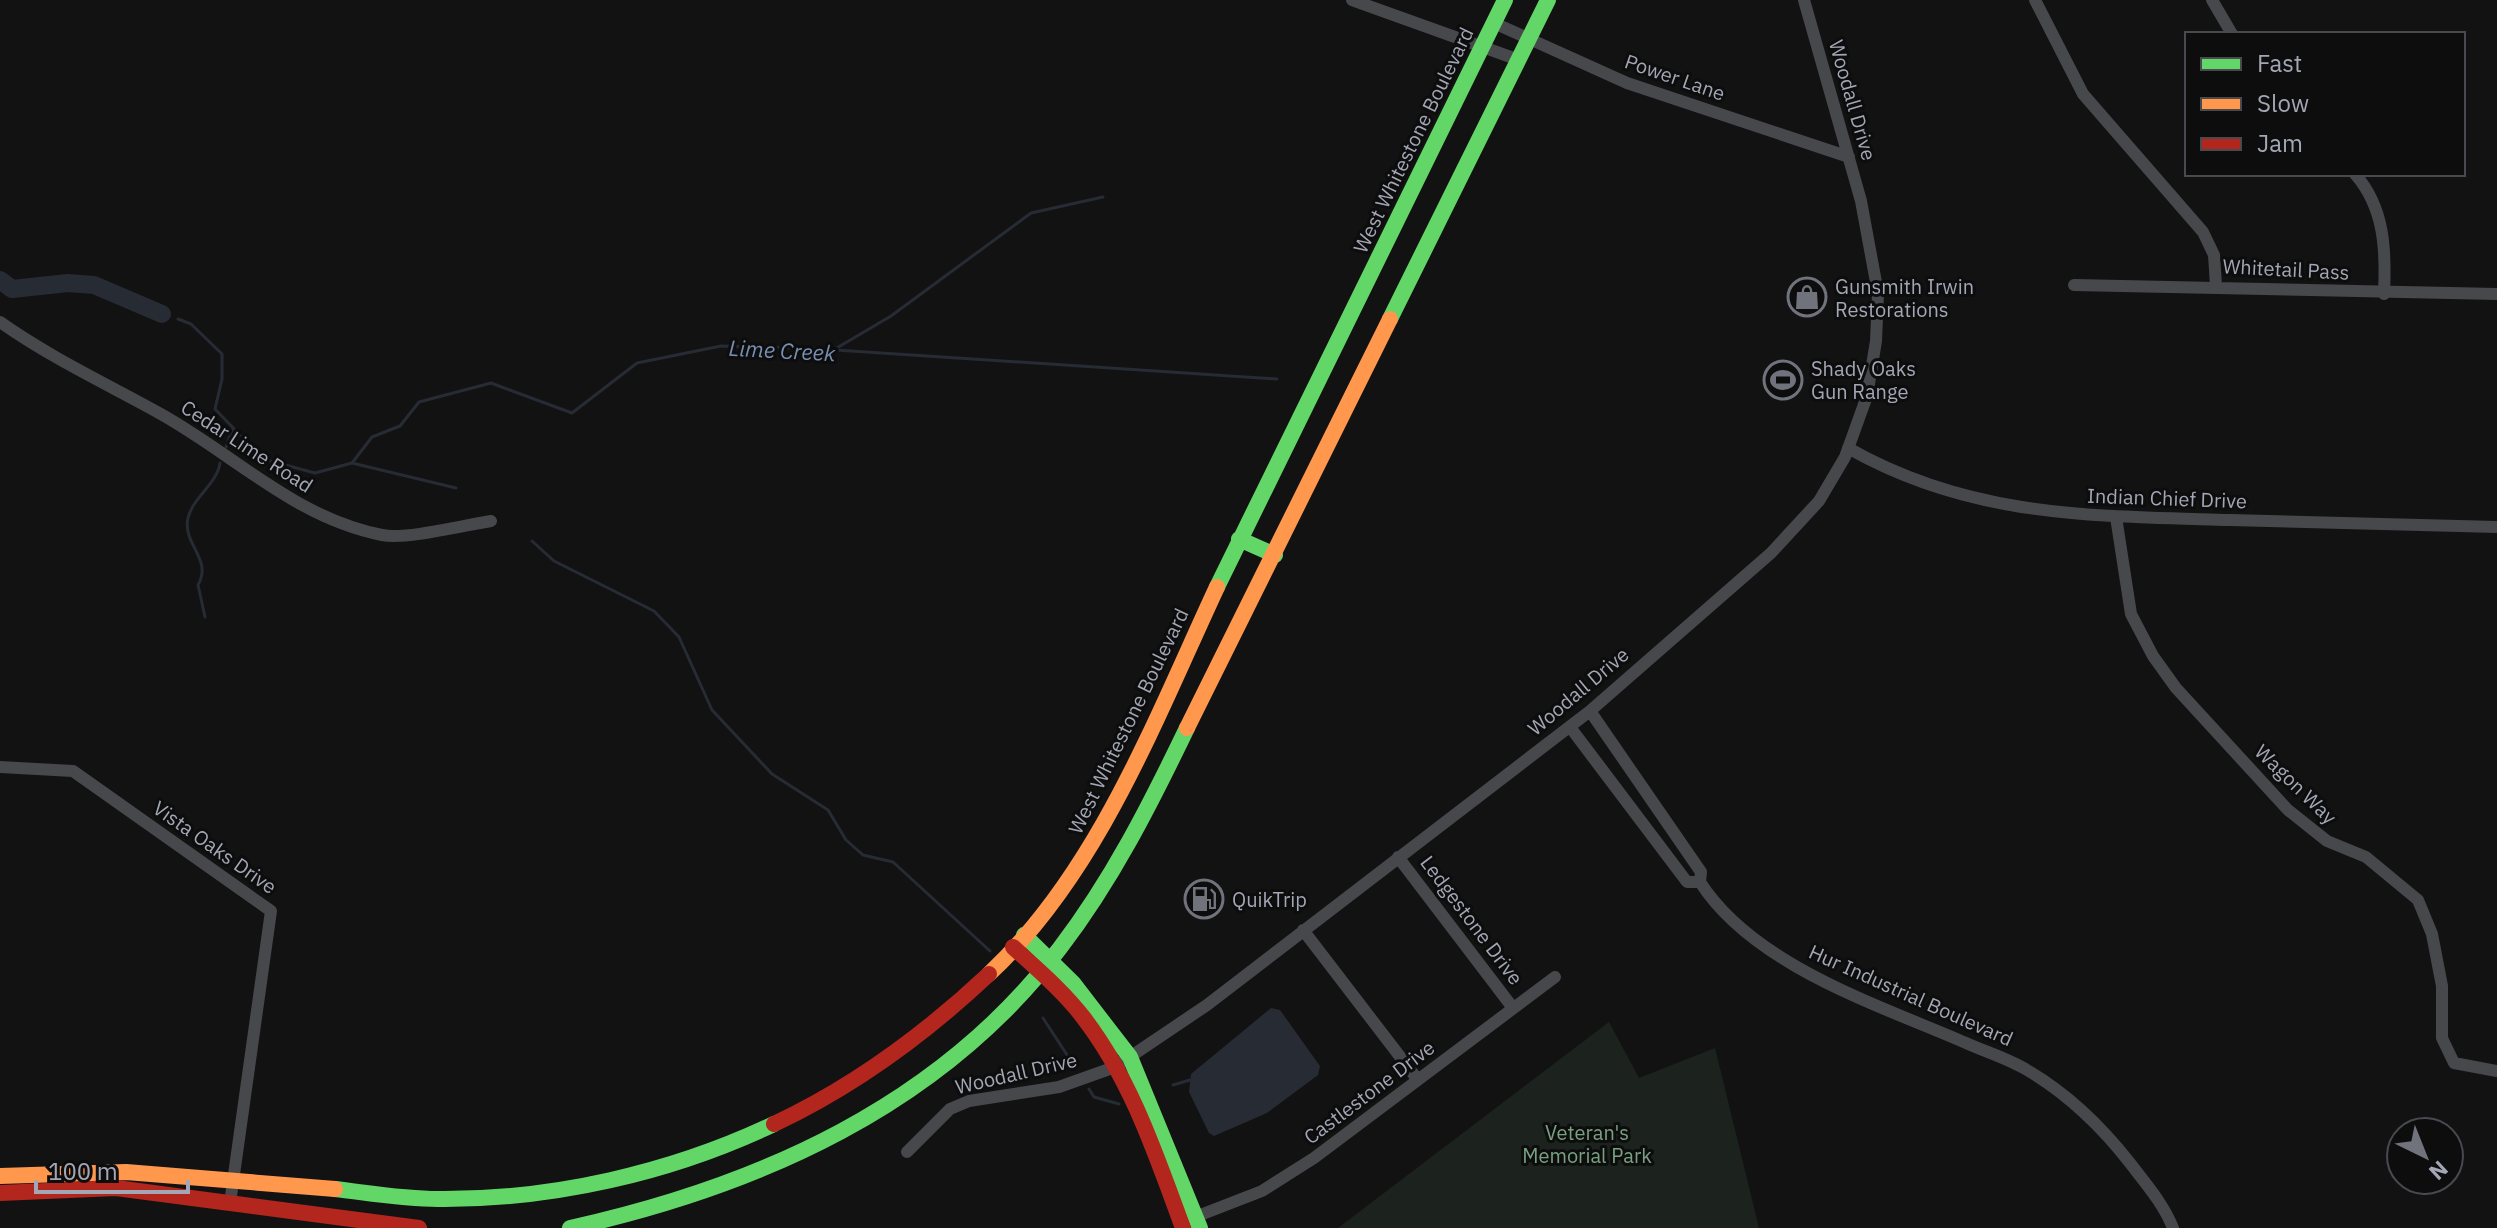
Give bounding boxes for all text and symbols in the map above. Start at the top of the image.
street label: West Whitestone Boulevard [1347,23,1479,257]
legend [2185,32,2465,176]
street label: Woodall Drive [1823,37,1883,163]
street label: Power Lane [1621,47,1729,107]
text: Fast [2257,47,2302,79]
text: Slow [2257,87,2309,119]
text: Jam [2257,127,2303,159]
street label: Whitetail Pass [2222,252,2350,286]
place label: Gunsmith Irwin Restorations [1835,273,1974,323]
shop icon: Gunsmith Irwin Restorations [1786,276,1828,318]
water label: Lime Creek [728,333,837,367]
place label: Shady Oaks Gun Range [1811,355,1916,405]
sports icon: Shady Oaks Gun Range [1762,359,1804,401]
street label: Cedar Lime Road [176,393,318,499]
street label: Indian Chief Drive [2087,482,2247,514]
street label: West Whitestone Boulevard [1062,604,1194,838]
street label: Woodall Drive [1522,641,1634,741]
street label: Wagon Way [2249,738,2343,830]
street label: Vista Oaks Drive [148,794,282,900]
street label: Ledgestone Drive [1415,850,1529,990]
fuel station icon: QuikTrip [1183,878,1225,920]
place label: QuikTrip [1232,886,1307,913]
street label: Hur Industrial Boulevard [1805,938,2017,1052]
street label: Castlestone Drive [1298,1034,1440,1150]
street label: Woodall Drive [952,1046,1080,1100]
north arrow [2385,1116,2465,1196]
park label: Veteran's Memorial Park [1522,1119,1652,1169]
scale bar [36,1144,188,1194]
text: 100 m [48,1155,118,1187]
text: N [2423,1155,2455,1187]

